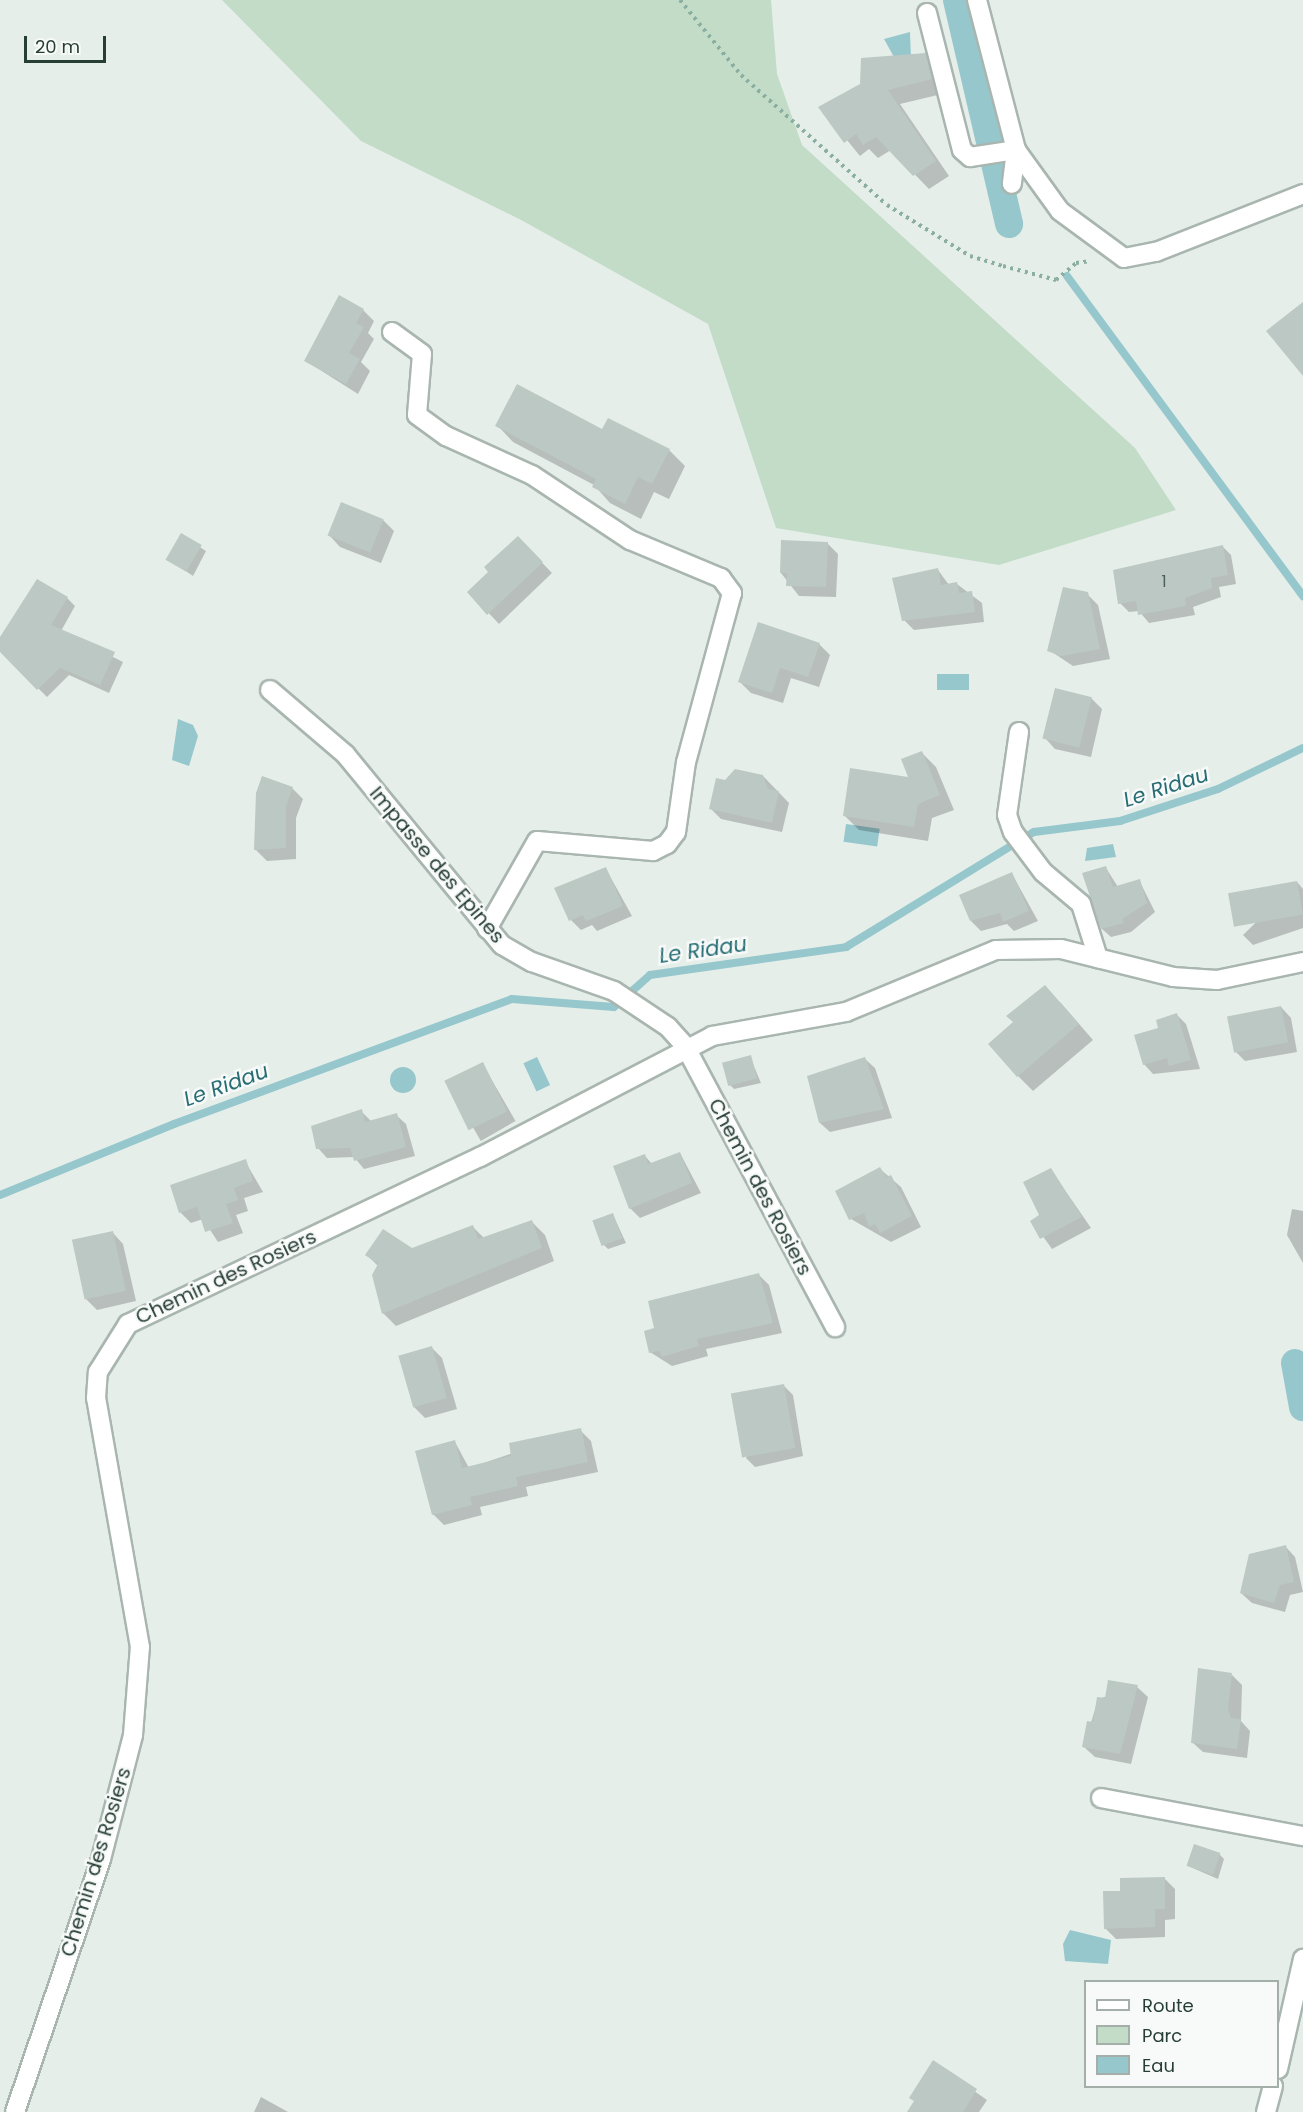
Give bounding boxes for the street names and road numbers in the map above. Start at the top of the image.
street label: Impasse des Epines [364,782,510,948]
street label: Chemin des Rosiers [703,1095,817,1279]
street label: Chemin des Rosiers [132,1225,320,1329]
street label: Chemin des Rosiers [56,1764,136,1960]

